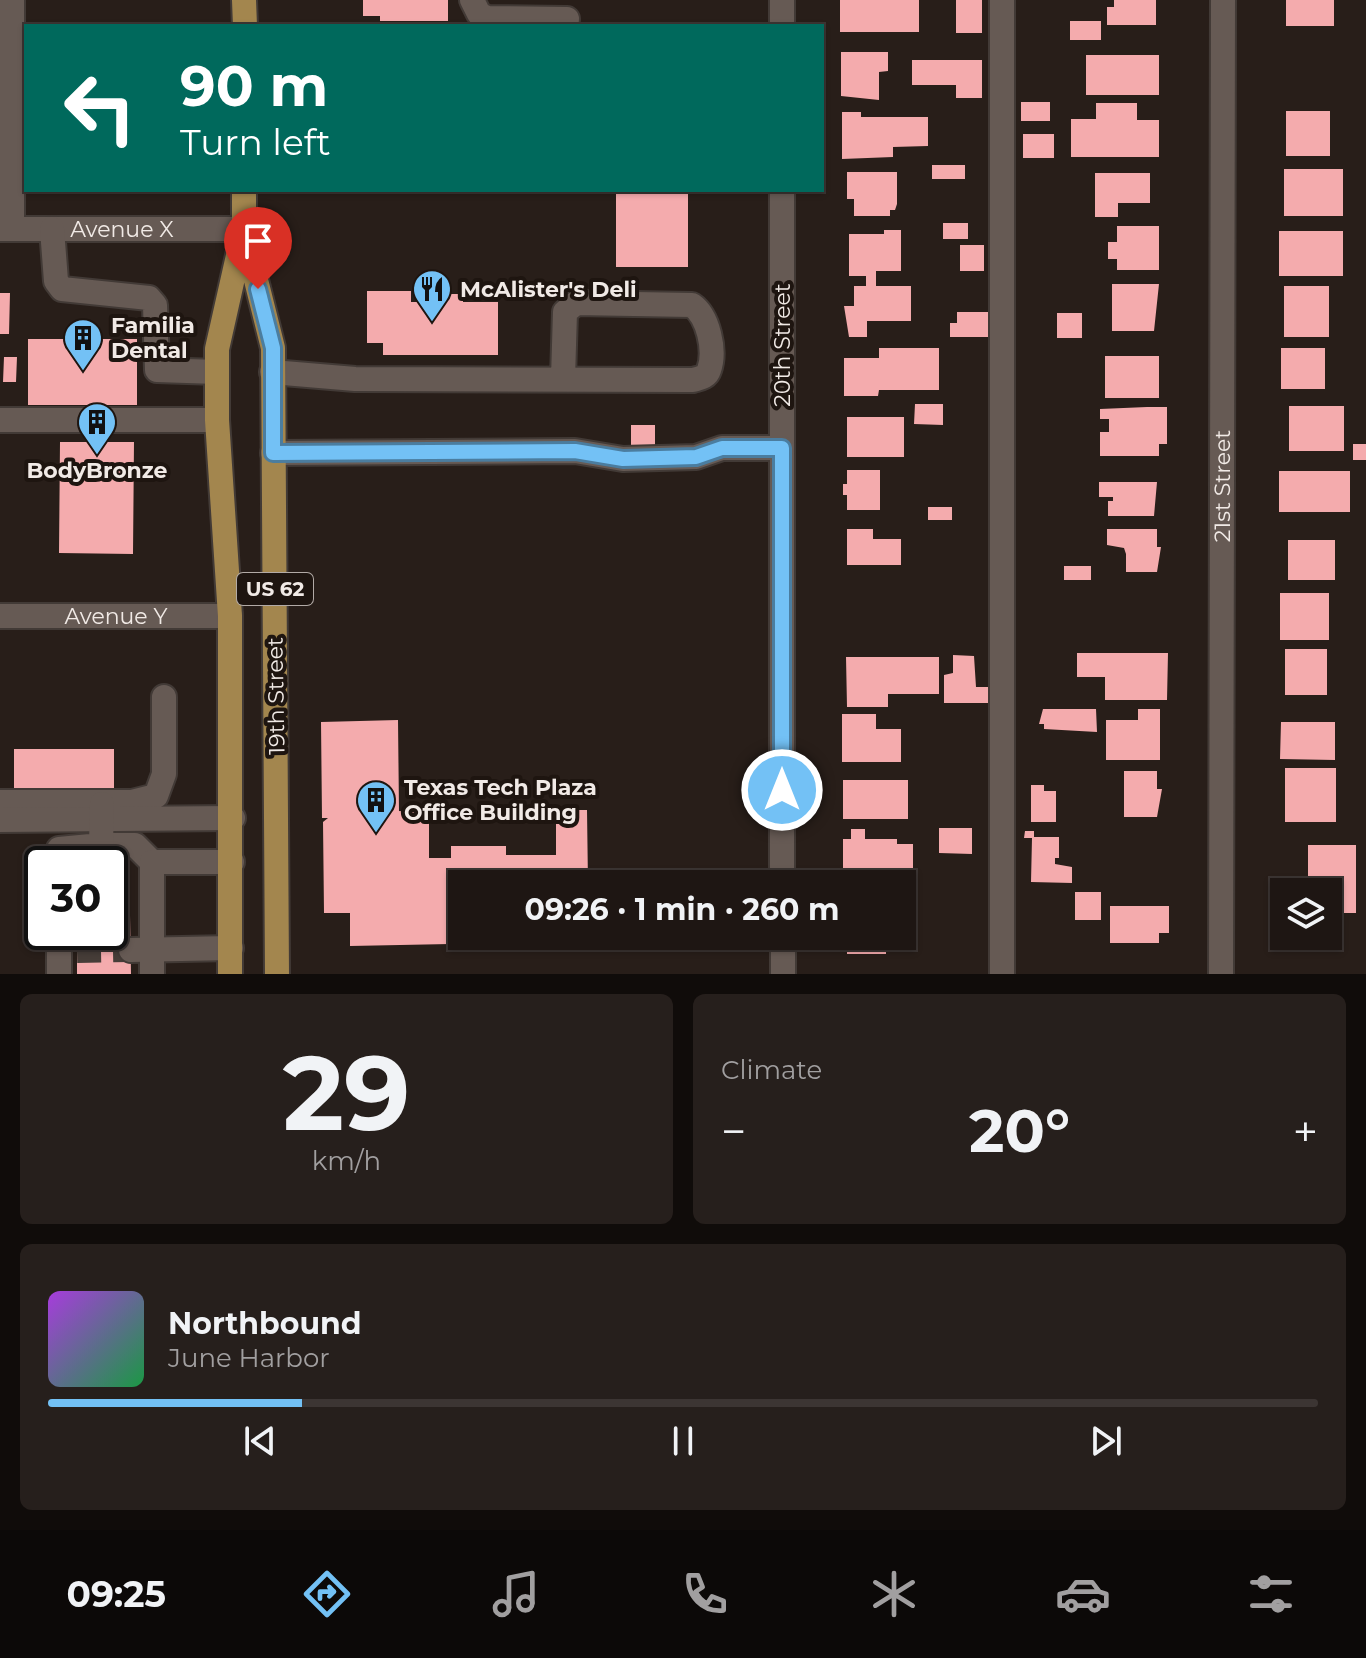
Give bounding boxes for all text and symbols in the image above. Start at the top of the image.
text: 90 m [180,52,328,120]
icon: left [48,56,152,160]
text: Turn left [180,120,331,164]
pin [224,207,292,289]
street label: Avenue X [70,216,174,243]
icon: arrive [236,219,280,263]
restaurant icon: McAlister's Deli [411,268,453,323]
place label: McAlister's Deli [460,276,637,303]
street label: 20th Street [769,283,796,407]
place label: Familia Dental [111,312,195,364]
building icon: Familia Dental [62,317,104,372]
building icon: BodyBronze [76,401,118,456]
street label: 21st Street [1208,430,1236,542]
place label: BodyBronze [26,457,168,484]
road number: US 62 [237,573,313,605]
street label: Avenue Y [65,603,167,630]
street label: 19th Street [261,637,291,755]
position arrow [740,748,824,832]
place label: Texas Tech Plaza Office Building [404,774,597,826]
building icon: Texas Tech Plaza Office Building [355,779,397,834]
speed limit sign: 30 [24,846,128,950]
map controls [1270,878,1342,950]
button: layers [1270,878,1342,950]
text: 09:26 · 1 min · 260 m [525,891,839,928]
text: 29 [283,1029,410,1156]
text: Climate [721,1054,822,1086]
text: 20° [969,1094,1070,1167]
text: − [721,1104,746,1158]
text: + [1293,1104,1318,1158]
text: km/h [312,1145,381,1177]
text: Northbound [168,1305,362,1342]
text: June Harbor [168,1342,330,1374]
icon: previous [238,1419,282,1463]
icon: pause [661,1419,705,1463]
icon: next [1084,1419,1128,1463]
icon: directions [299,1566,355,1622]
icon: music [488,1566,544,1622]
icon: phone [677,1566,733,1622]
icon: climate [866,1566,922,1622]
icon: car [1055,1566,1111,1622]
icon: filters [1243,1566,1299,1622]
text: 09:25 [66,1572,166,1616]

